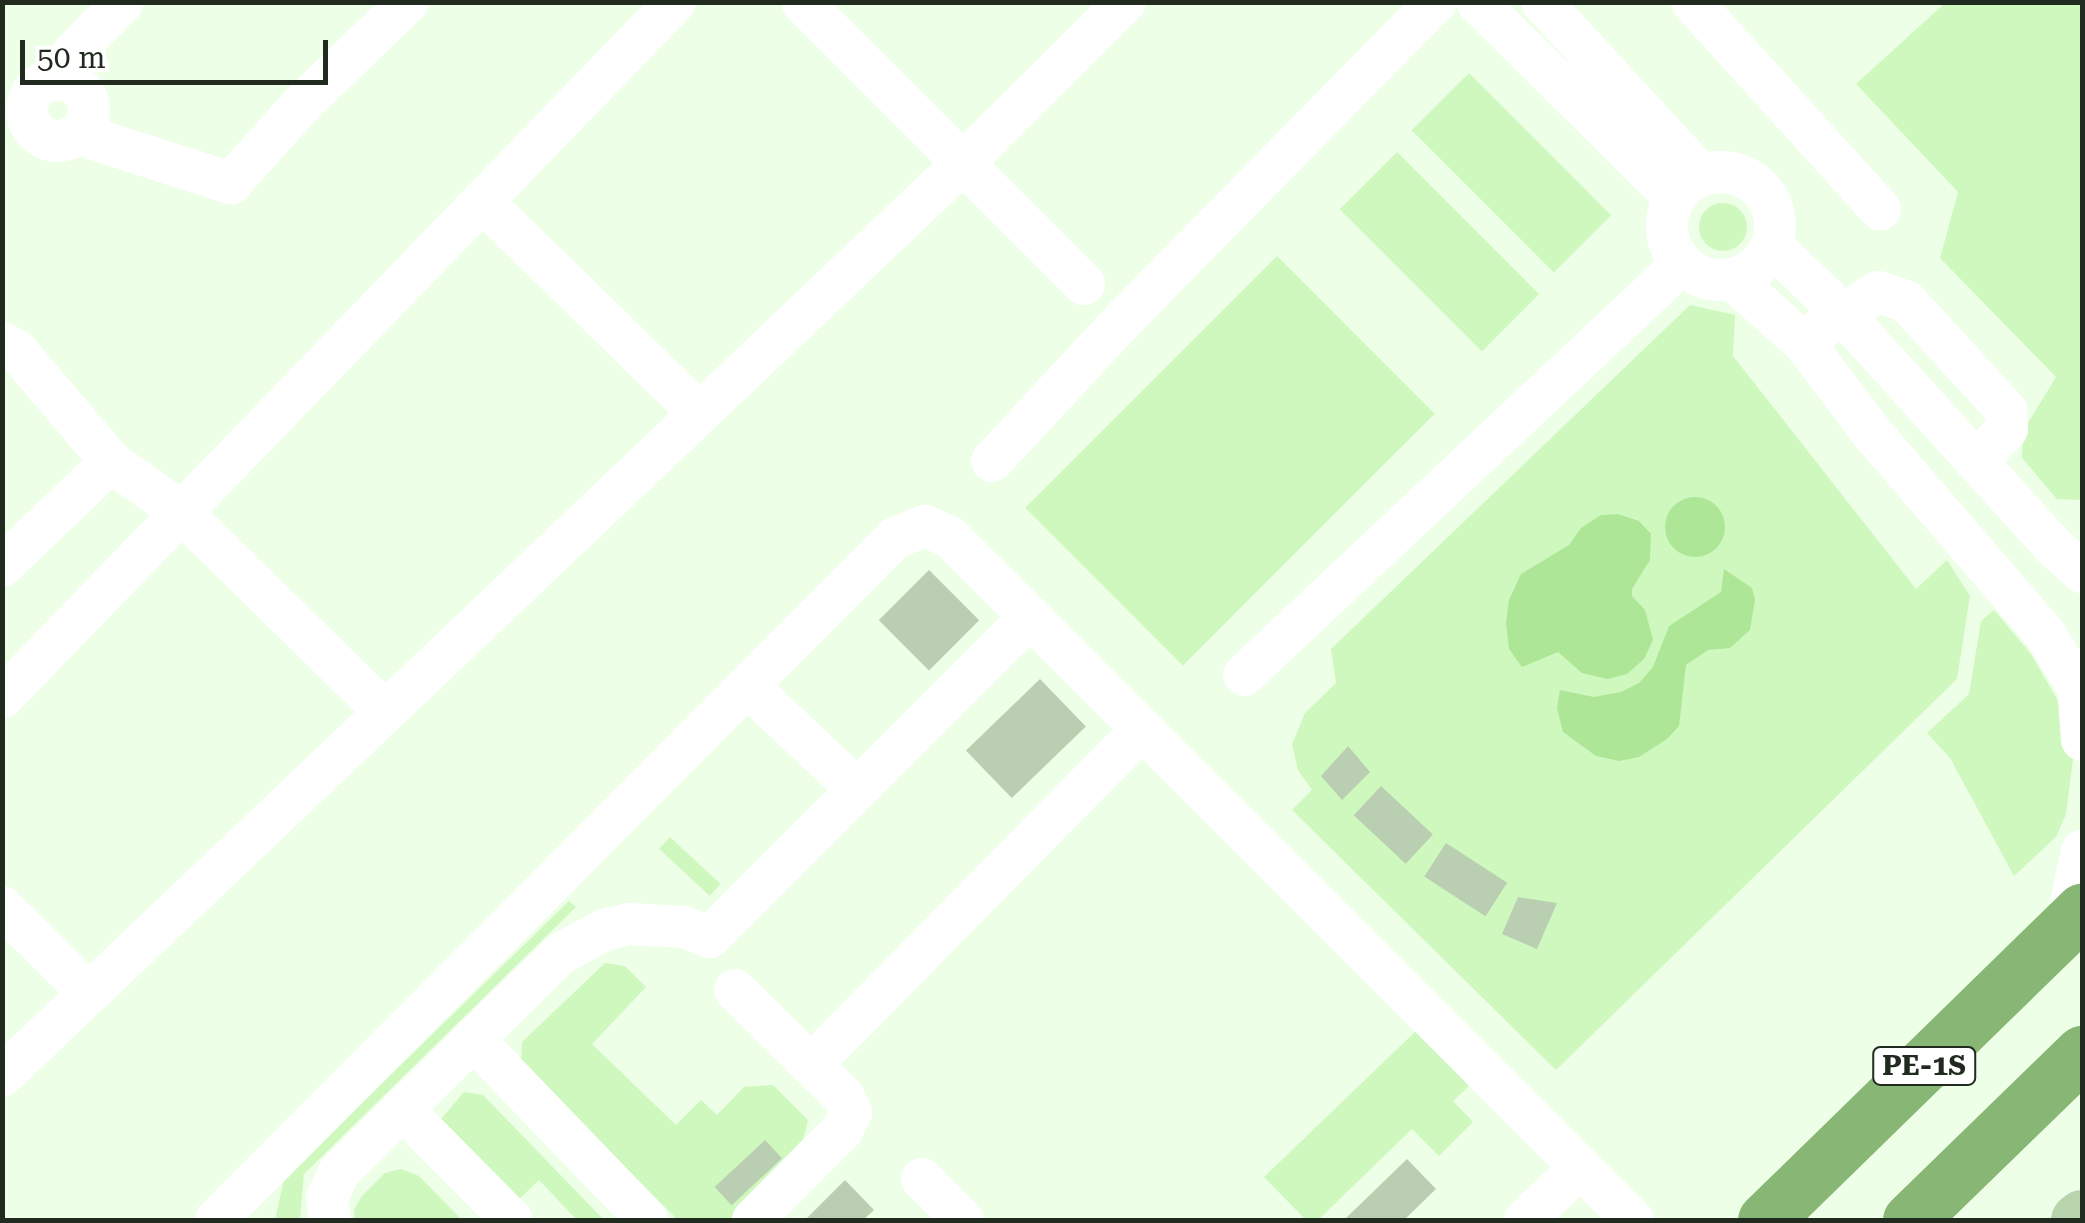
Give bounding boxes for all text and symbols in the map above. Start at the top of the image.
scale bar [25,20,332,82]
text: 50 m [37,40,106,75]
road number: PE-1S [1872,1043,1976,1089]

